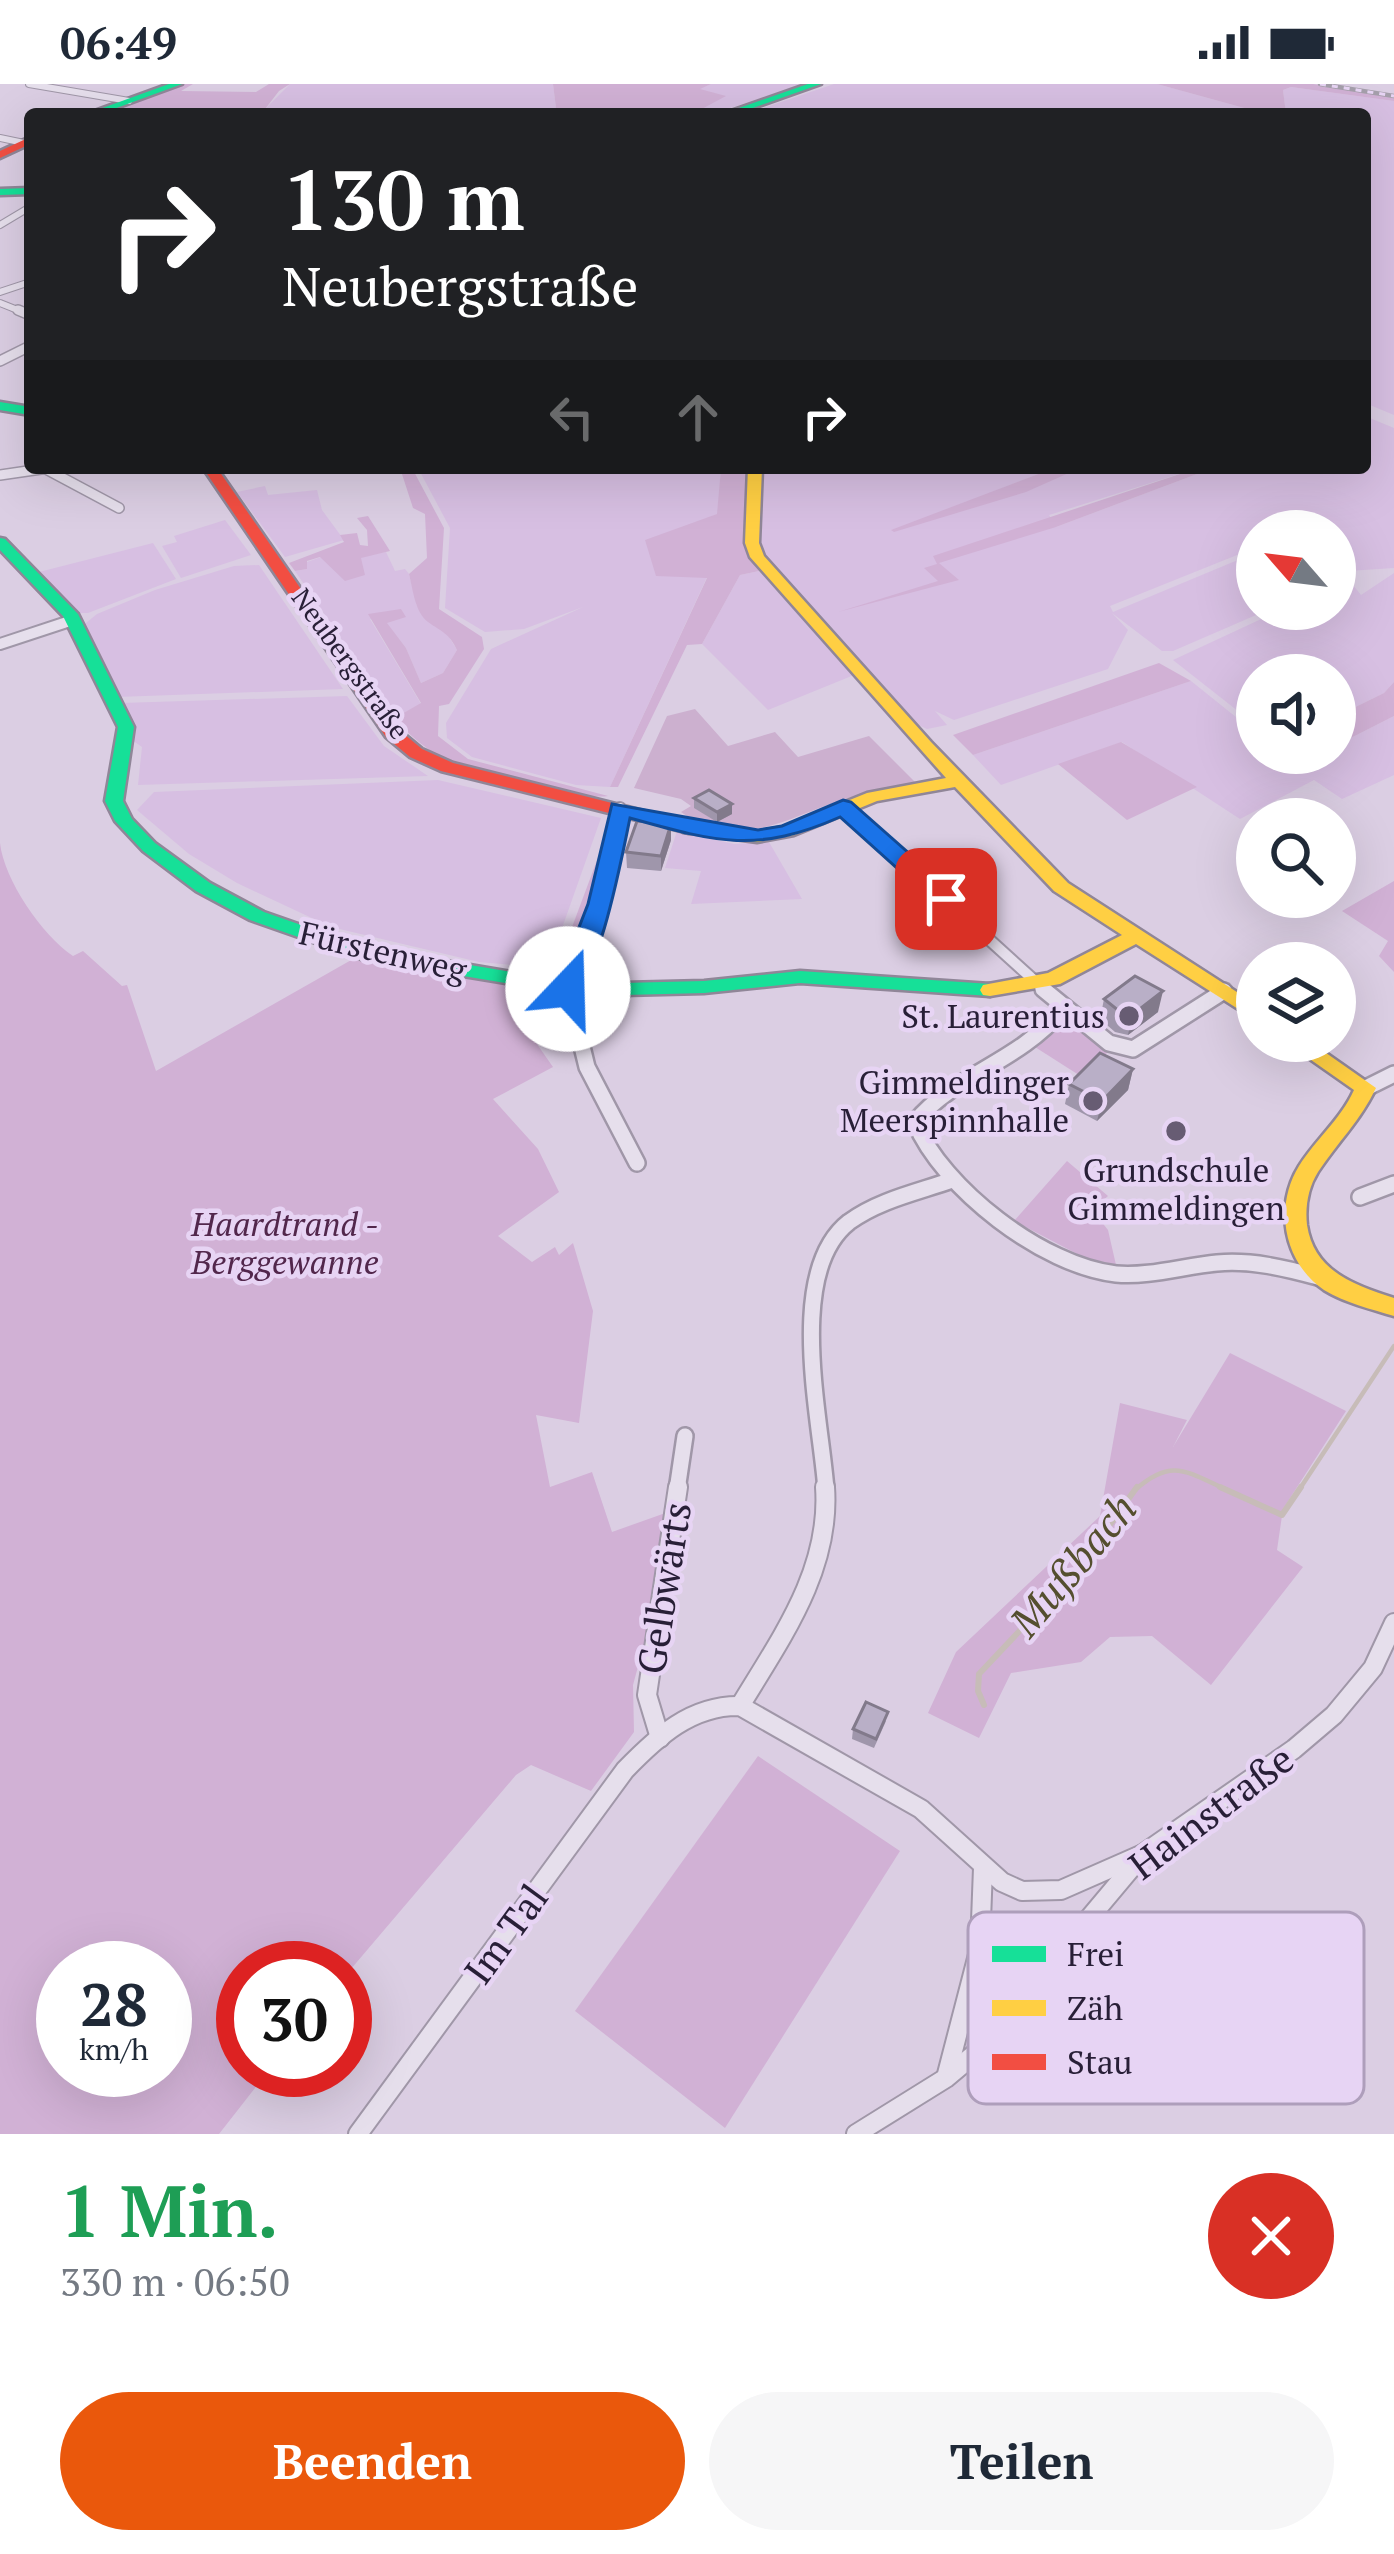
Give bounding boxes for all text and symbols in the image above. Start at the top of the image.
text: 06:49 [60,12,177,72]
text: 130 m [282,143,525,254]
icon: right [84,156,240,312]
text: Neubergstraße [282,250,638,321]
icon: left [539,384,605,450]
icon: ahead [665,384,731,450]
icon: right [791,384,857,450]
north arrow [1236,510,1356,630]
map controls [1236,510,1356,1062]
street label: Neubergstraße [284,581,418,746]
button: sound [1236,654,1356,774]
button: search [1236,798,1356,918]
pin [895,848,997,950]
icon: arrive [913,866,979,932]
street label: Fürstenweg [296,910,471,991]
position arrow [505,926,631,1052]
button: layers [1236,942,1356,1062]
place label: St. Laurentius [901,994,1105,1037]
marker: St. Laurentius [1116,1003,1142,1029]
place label: Gimmeldinger Meerspinnhalle [840,1060,1069,1141]
marker: Gimmeldinger Meerspinnhalle [1080,1088,1106,1114]
marker: Grundschule Gimmeldingen [1163,1118,1189,1144]
place label: Grundschule Gimmeldingen [1067,1148,1285,1229]
park label: Haardtrand - Berggewanne [190,1202,379,1283]
water label: Mußbach [996,1481,1148,1648]
street label: Gelbwärts [624,1498,702,1678]
street label: Hainstraße [1117,1732,1303,1890]
street label: Im Tal [451,1873,559,1994]
legend [968,1912,1364,2104]
text: Frei [1067,1932,1124,1975]
speed limit sign: 30 [216,1941,372,2097]
text: 28 [80,1964,148,2043]
text: Zäh [1067,1986,1123,2029]
text: km/h [79,2029,149,2069]
text: Stau [1067,2040,1133,2083]
text: 1 Min. [60,2162,279,2258]
button: close [1208,2173,1334,2299]
text: 330 m · 06:50 [60,2255,290,2307]
button: Beenden [60,2392,685,2530]
button: Teilen [709,2392,1334,2530]

